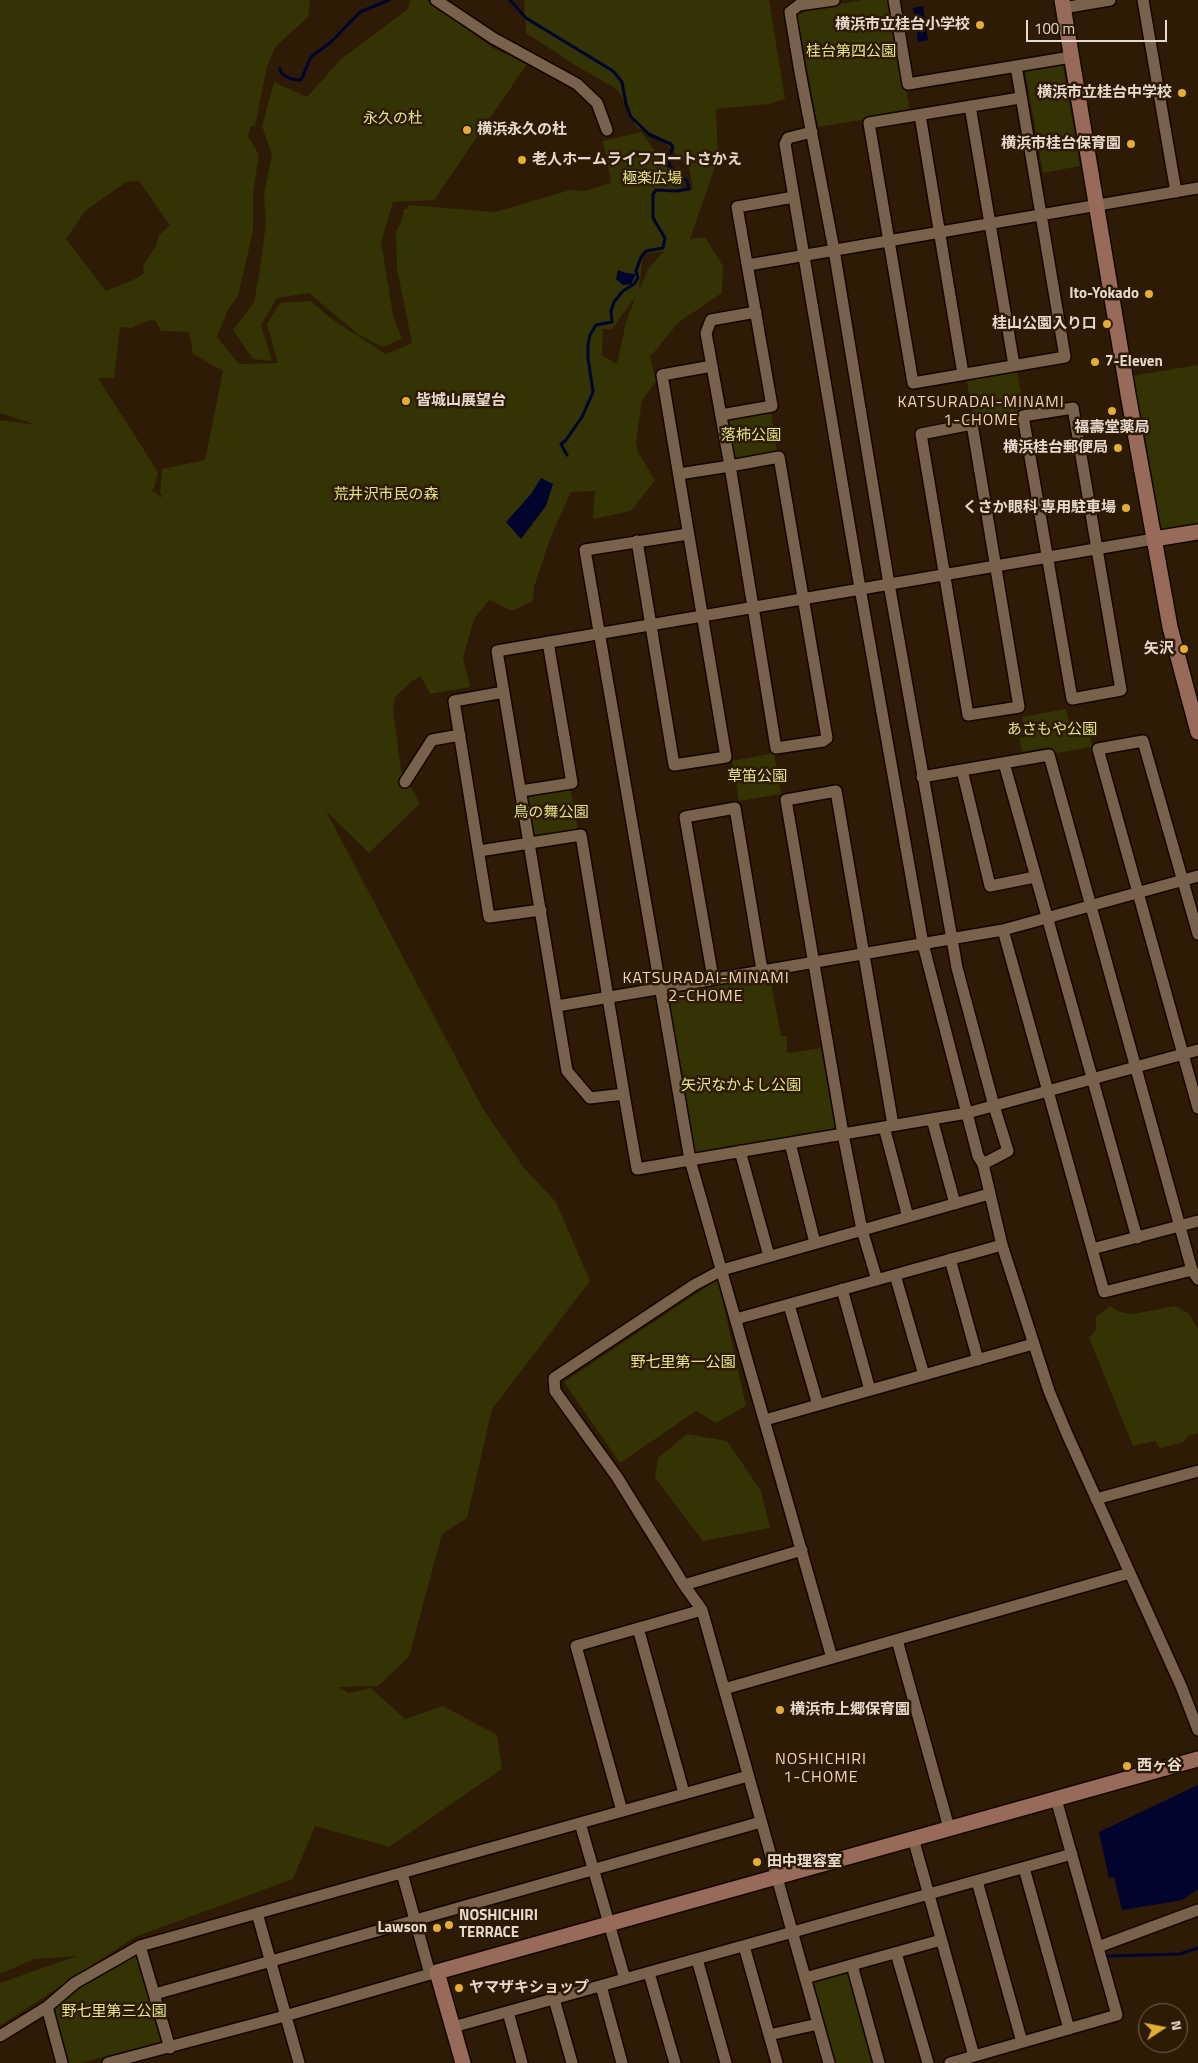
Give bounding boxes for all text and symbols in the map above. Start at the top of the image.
scale bar [1028,10,1169,42]
place label: 横浜市立桂台小学校 [835,16,970,34]
text: 100 m [1034,17,1075,40]
marker: 横浜市立桂台小学校 [974,19,986,31]
park label: 桂台第四公園 [806,43,896,61]
place label: 横浜市立桂台中学校 [1037,84,1172,102]
marker: 横浜市立桂台中学校 [1176,87,1188,99]
park label: 永久の杜 [363,110,423,128]
place label: 横浜永久の杜 [477,121,567,139]
marker: 横浜永久の杜 [461,124,473,136]
place label: 横浜市桂台保育園 [1001,135,1121,153]
marker: 横浜市桂台保育園 [1125,138,1137,150]
place label: 老人ホームライフコートさかえ [532,151,742,169]
marker: 老人ホームライフコートさかえ [516,154,528,166]
park label: 極楽広場 [622,170,682,188]
place label: Ito-Yokado [1069,285,1139,303]
marker: Ito-Yokado [1143,288,1155,300]
place label: 桂山公園入り口 [992,315,1097,333]
marker: 桂山公園入り口 [1101,318,1113,330]
place label: 7-Eleven [1105,353,1163,371]
marker: 7-Eleven [1089,356,1101,368]
place label: 皆城山展望台 [416,392,506,410]
district label: KATSURADAI-MINAMI 1-CHOME [895,393,1067,431]
marker: 皆城山展望台 [400,395,412,407]
marker: 福壽堂薬局 [1106,405,1118,417]
place label: 福壽堂薬局 [1075,419,1149,437]
park label: 落柿公園 [721,427,781,445]
place label: 横浜桂台郵便局 [1003,439,1108,457]
marker: 横浜桂台郵便局 [1112,442,1124,454]
park label: 荒井沢市民の森 [334,486,438,504]
place label: くさか眼科 専用駐車場 [963,499,1116,517]
marker: くさか眼科 専用駐車場 [1120,502,1132,514]
place label: 矢沢 [1144,640,1174,658]
marker: 矢沢 [1178,643,1190,655]
park label: あさもや公園 [1007,721,1097,739]
park label: 草笛公園 [727,768,787,786]
park label: 鳥の舞公園 [514,804,588,822]
district label: KATSURADAI-MINAMI 2-CHOME [620,969,792,1007]
park label: 矢沢なかよし公園 [681,1077,801,1095]
park label: 野七里第一公園 [631,1354,735,1372]
place label: 横浜市上郷保育園 [790,1701,910,1719]
marker: 横浜市上郷保育園 [774,1704,786,1716]
district label: NOSHICHIRI 1-CHOME [774,1750,868,1788]
place label: 西ヶ谷 [1137,1757,1182,1775]
marker: 西ヶ谷 [1121,1760,1133,1772]
place label: 田中理容室 [767,1853,842,1871]
marker: 田中理容室 [751,1856,763,1868]
place label: NOSHICHIRI TERRACE [459,1907,538,1942]
place label: Lawson [377,1919,427,1937]
marker: NOSHICHIRI TERRACE [443,1919,455,1931]
marker: Lawson [431,1922,443,1934]
place label: ヤマザキショップ [469,1979,589,1997]
marker: ヤマザキショップ [453,1982,465,1994]
park label: 野七里第三公園 [62,2003,166,2021]
north arrow [1138,2003,1188,2053]
text: N [1166,2018,1188,2032]

